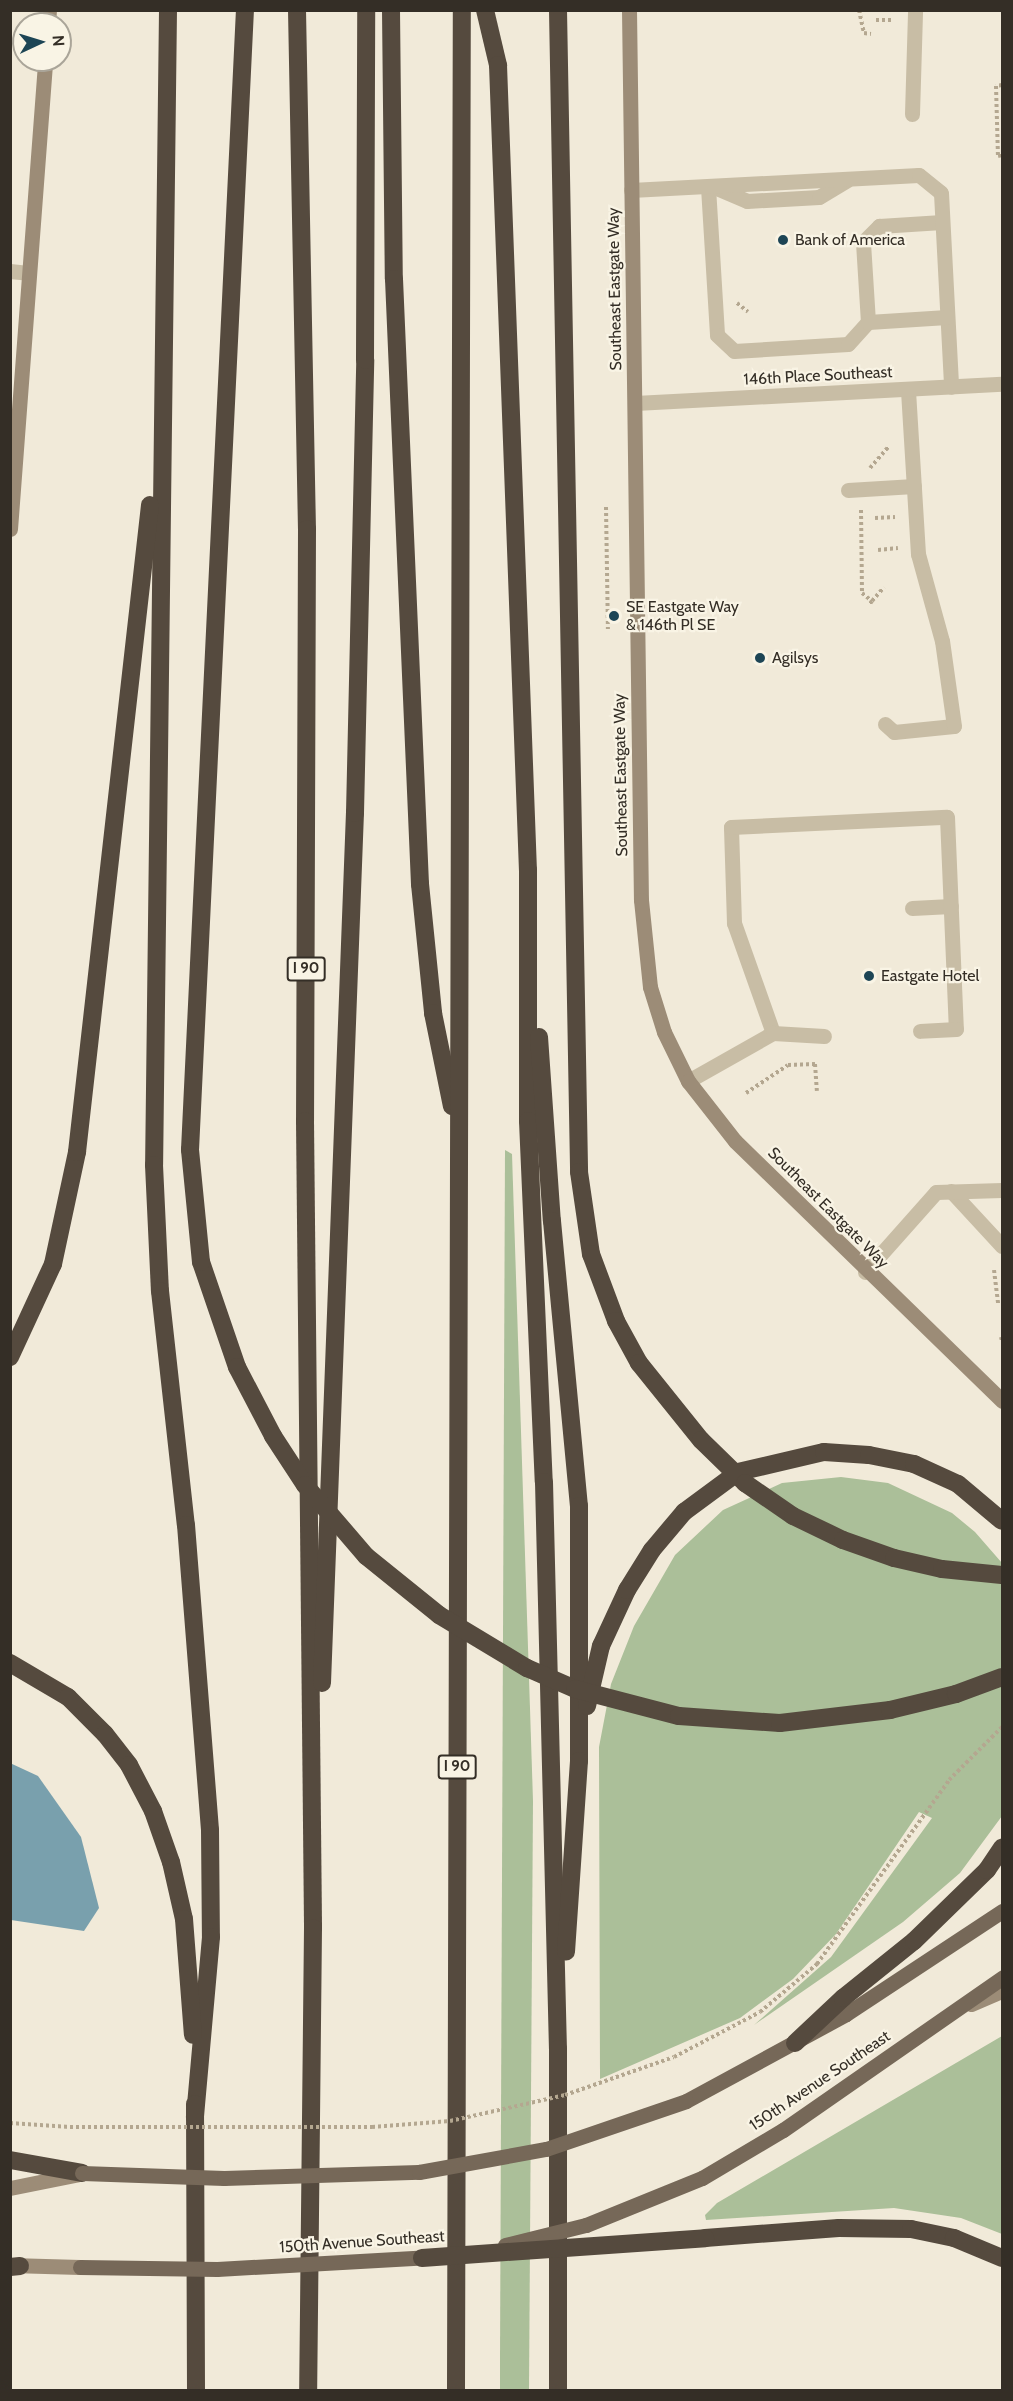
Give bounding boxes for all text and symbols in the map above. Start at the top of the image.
north arrow [12,12,72,72]
text: N [49,35,68,47]
street label: Southeast Eastgate Way [604,207,626,371]
place label: Bank of America [795,230,905,250]
marker: Bank of America [776,233,790,247]
street label: 146th Place Southeast [743,363,893,389]
place label: SE Eastgate Way & 146th Pl SE [626,597,739,635]
marker: SE Eastgate Way & 146th Pl SE [607,609,621,623]
place label: Agilsys [772,648,818,668]
marker: Agilsys [753,651,767,665]
street label: Southeast Eastgate Way [610,693,632,857]
road number: I 90 [286,957,326,981]
place label: Eastgate Hotel [881,966,979,986]
marker: Eastgate Hotel [862,969,876,983]
street label: Southeast Eastgate Way [764,1144,892,1272]
road number: I 90 [438,1755,476,1779]
street label: 150th Avenue Southeast [746,2027,894,2135]
street label: 150th Avenue Southeast [279,2227,445,2257]

